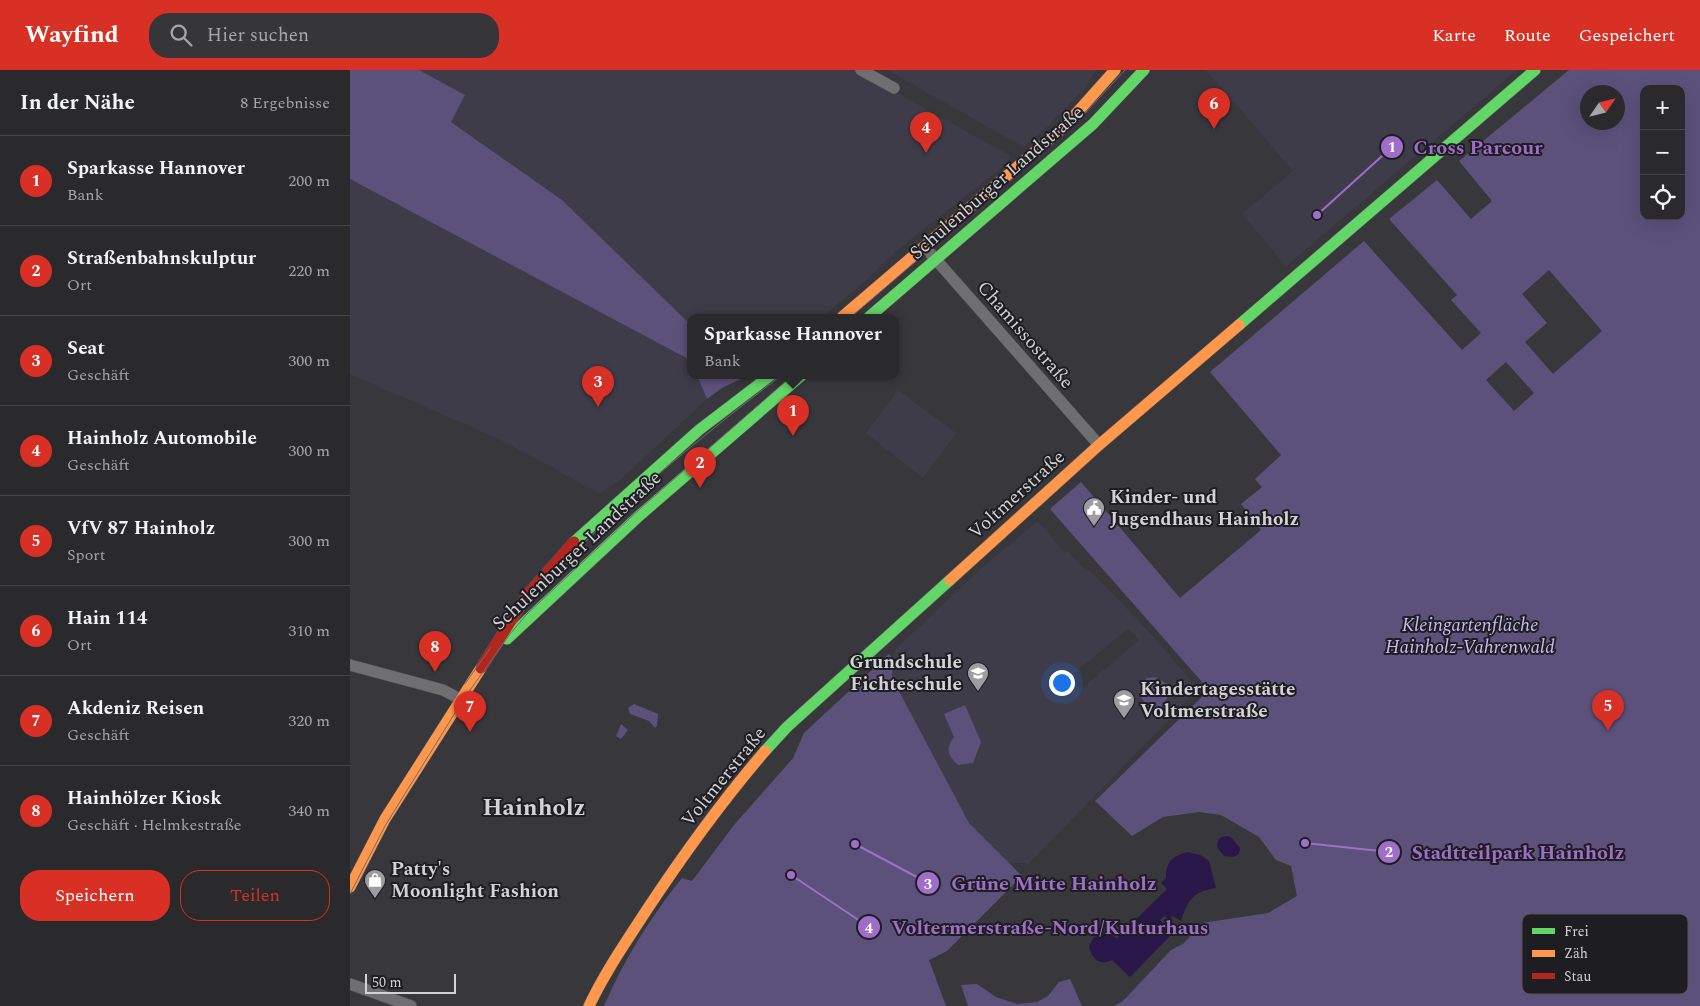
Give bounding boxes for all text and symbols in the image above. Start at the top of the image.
search box [149,13,499,58]
text: Wayfind [25,17,119,53]
icon: search [167,21,195,49]
text: Hier suchen [207,21,309,50]
text: Karte [1432,22,1476,49]
text: Route [1504,22,1551,49]
text: Gespeichert [1579,22,1675,49]
north arrow [1580,85,1625,130]
map controls [1640,85,1685,220]
button: + [1640,85,1685,130]
text: In der Nähe [20,87,135,119]
pin: 6 [1198,88,1230,129]
text: 8 Ergebnisse [240,91,330,115]
street label: Schulenburger Landstraße [903,99,1091,267]
pin: 4 [910,112,942,153]
callout: Cross Parcour [1379,129,1553,164]
button: − [1640,130,1685,175]
text: Cross Parcour [1414,133,1543,163]
text: 1 [1388,136,1396,159]
text: Sparkasse Hannover [67,154,245,183]
text: 1 [32,169,40,193]
text: 200 m [288,169,330,193]
button: locate [1640,175,1685,220]
text: Bank [67,183,104,207]
text: Straßenbahnskulptur [67,244,256,273]
text: 2 [32,259,40,283]
text: 220 m [288,259,330,283]
text: Ort [67,273,92,297]
street label: Chamissostraße [970,274,1080,396]
popup [687,314,899,379]
text: Sparkasse Hannover [704,320,882,349]
text: Seat [67,334,105,363]
text: 3 [32,349,40,373]
text: 300 m [288,349,330,373]
text: Bank [704,349,741,373]
text: Geschäft [67,363,130,387]
pin: 3 [582,366,614,407]
pin: 1 [777,395,809,436]
text: Hainholz Automobile [67,424,257,453]
text: 4 [32,439,40,463]
text: 300 m [288,439,330,463]
street label: Voltmerstraße [962,444,1072,546]
pin: 2 [684,447,716,488]
text: Geschäft [67,453,130,477]
street label: Schulenburger Landstraße [486,464,668,638]
place label: Kinder- und Jugendhaus Hainholz [1110,483,1299,534]
public building icon: Kinder- und Jugendhaus Hainholz [1082,496,1106,527]
text: VfV 87 Hainholz [67,514,215,543]
text: 5 [32,529,40,553]
text: 300 m [288,529,330,553]
text: Sport [67,543,105,567]
text: Hain 114 [67,604,147,633]
park label: Kleingartenfläche Hainholz-Vahrenwald [1385,611,1555,662]
text: 6 [32,619,40,643]
text: 310 m [288,619,330,643]
pin: 8 [419,631,451,672]
text: Ort [67,633,92,657]
place label: Grundschule Fichteschule [850,648,962,699]
school or university icon: Grundschule Fichteschule [966,661,990,692]
your location [1049,670,1075,696]
place label: Kindertagesstätte Voltmerstraße [1140,675,1295,726]
school or university icon: Kindertagesstätte Voltmerstraße [1112,688,1136,719]
pin: 5 [1592,690,1624,731]
pin: 7 [454,691,486,732]
text: Akdeniz Reisen [67,694,204,723]
text: 7 [32,709,40,733]
text: 320 m [288,709,330,733]
street label: Voltmerstraße [674,721,774,833]
text: Geschäft [67,723,130,747]
text: Hainhölzer Kiosk [67,784,222,813]
district label: Hainholz [482,790,586,826]
text: 8 [32,799,40,823]
text: 340 m [288,799,330,823]
text: Geschäft · Helmkestraße [67,813,241,837]
callout: Stadtteilpark Hainholz [1376,834,1634,869]
text: Stadtteilpark Hainholz [1411,838,1625,868]
text: 2 [1385,841,1393,864]
place label: Patty's Moonlight Fashion [391,855,559,906]
callout: Grüne Mitte Hainholz [916,866,1166,901]
shop icon: Patty's Moonlight Fashion [363,868,387,899]
text: Grüne Mitte Hainholz [951,869,1157,899]
button: Speichern [20,870,170,921]
button: Teilen [180,870,330,921]
text: 3 [924,873,932,896]
callout: Voltermerstraße-Nord/Kulturhaus [857,910,1219,945]
text: Voltermerstraße-Nord/Kulturhaus [891,913,1209,943]
legend [1522,914,1688,994]
text: 4 [865,917,874,940]
text: Frei [1564,921,1589,942]
text: Zäh [1564,943,1588,964]
text: Stau [1564,966,1591,987]
scale bar [365,971,456,994]
text: 50 m [372,972,402,993]

